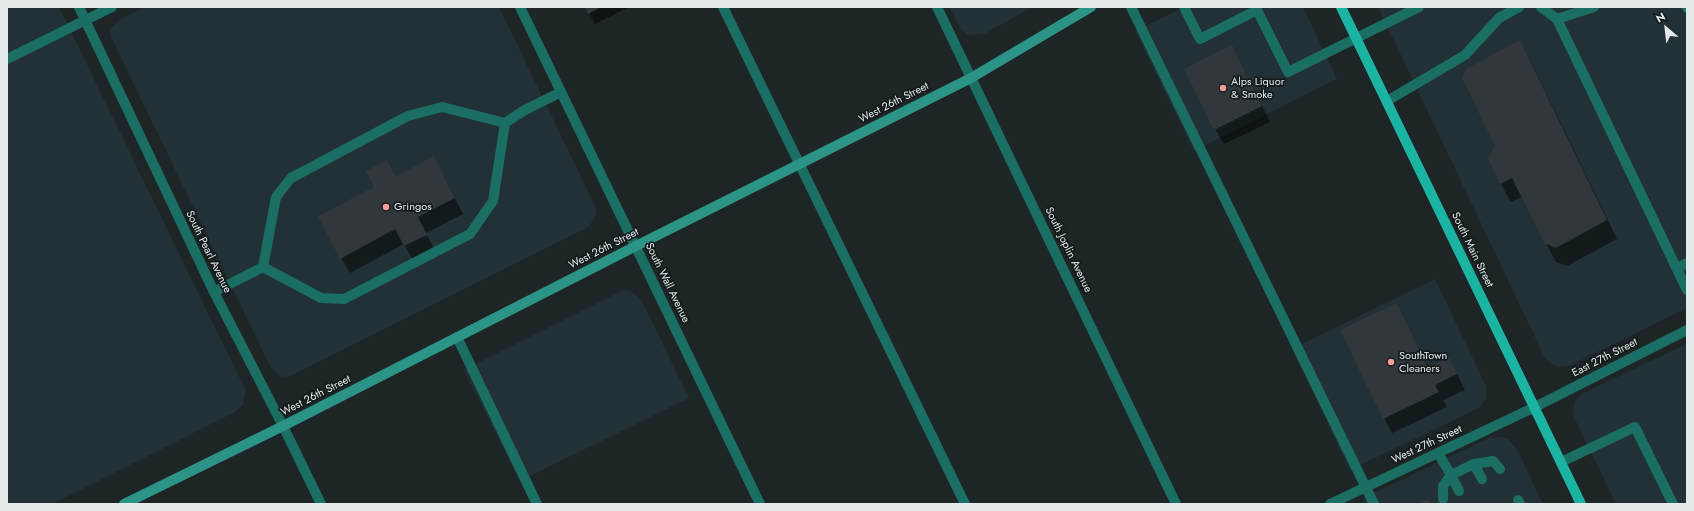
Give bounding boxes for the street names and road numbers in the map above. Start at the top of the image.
street label: West 26th Street [857,80,931,126]
street label: South Joplin Avenue [1042,205,1094,295]
street label: South Pearl Avenue [182,209,234,295]
street label: South Main Street [1448,210,1496,290]
street label: West 26th Street [567,226,641,272]
street label: South Wall Avenue [642,241,692,325]
street label: East 27th Street [1570,336,1640,380]
street label: West 26th Street [279,373,353,419]
street label: West 27th Street [1390,423,1464,467]

